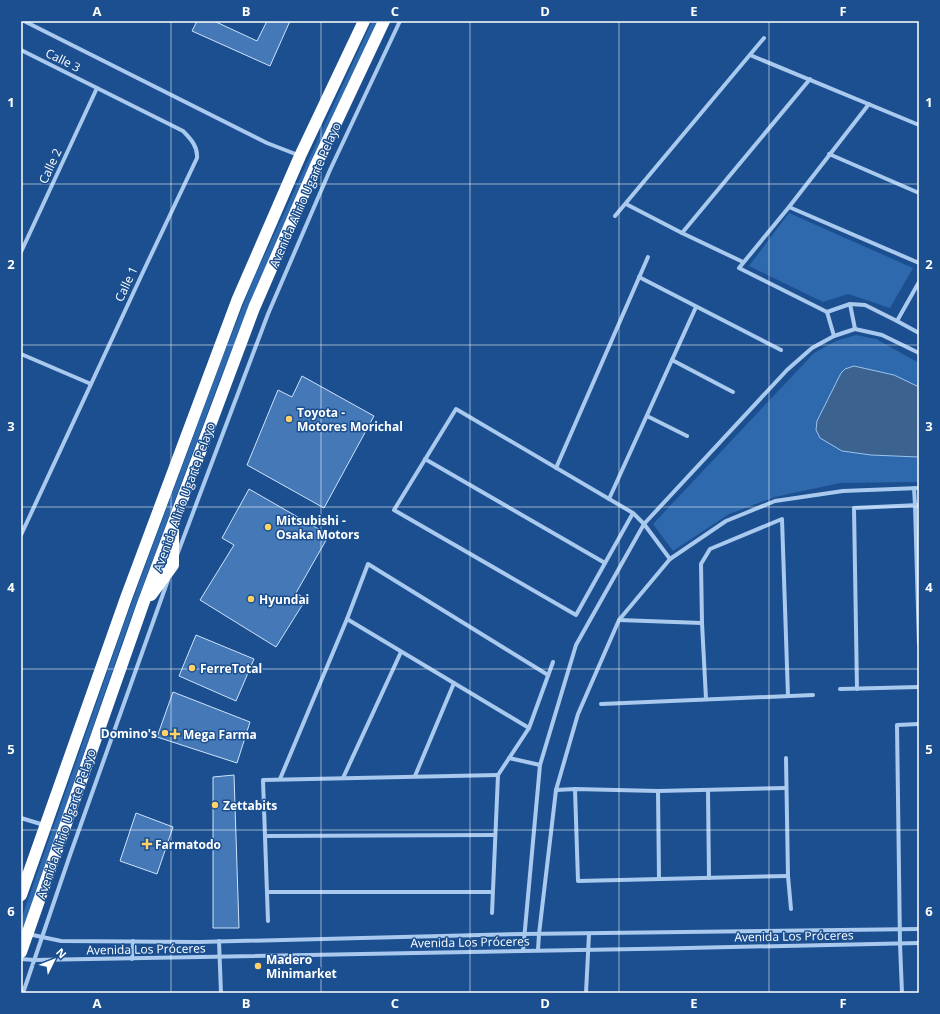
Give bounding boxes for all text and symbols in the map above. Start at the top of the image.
text: A [93,2,102,20]
text: B [242,2,251,20]
text: C [391,2,399,20]
text: D [540,2,550,20]
text: E [690,2,698,20]
text: F [839,2,847,20]
street label: Calle 3 [43,44,83,76]
text: 1 [7,93,15,111]
text: 1 [925,93,933,111]
street label: Avenida Alirio Ugarte Pelayo [265,120,345,270]
street label: Calle 2 [34,146,66,186]
text: 2 [7,255,15,273]
text: 2 [925,255,933,273]
street label: Calle 1 [110,264,142,304]
place label: Toyota - Motores Morichal [297,404,403,435]
marker: Toyota - Motores Morichal [284,414,294,424]
text: 3 [7,417,15,435]
text: 3 [925,417,933,435]
street label: Avenida Alirio Ugarte Pelayo [149,420,219,574]
place label: Mitsubishi - Osaka Motors [276,512,359,543]
marker: Mitsubishi - Osaka Motors [263,522,273,532]
text: 4 [7,578,15,596]
text: 4 [925,578,933,596]
place label: Hyundai [259,591,309,608]
marker: Hyundai [246,594,256,604]
place label: FerreTotal [200,660,262,677]
marker: FerreTotal [187,663,197,673]
place label: Domino's [101,725,157,742]
place label: Mega Farma [183,726,257,743]
marker: Domino's [160,728,170,738]
marker: Mega Farma [170,729,180,739]
text: 5 [7,740,15,758]
text: 5 [925,740,933,758]
street label: Avenida Alirio Ugarte Pelayo [32,747,100,901]
place label: Zettabits [223,797,277,814]
marker: Zettabits [210,800,220,810]
place label: Farmatodo [155,836,221,853]
marker: Farmatodo [142,839,152,849]
text: 6 [7,902,15,920]
text: 6 [925,902,933,920]
street label: Avenida Los Próceres [734,926,854,946]
street label: Avenida Los Próceres [410,932,530,952]
street label: Avenida Los Próceres [86,939,206,959]
north arrow [34,940,74,980]
text: N [53,944,70,961]
place label: Madero Minimarket [266,951,337,982]
marker: Madero Minimarket [253,961,263,971]
text: A [93,994,102,1012]
text: B [242,994,251,1012]
text: C [391,994,399,1012]
text: D [540,994,550,1012]
text: E [690,994,698,1012]
text: F [839,994,847,1012]

